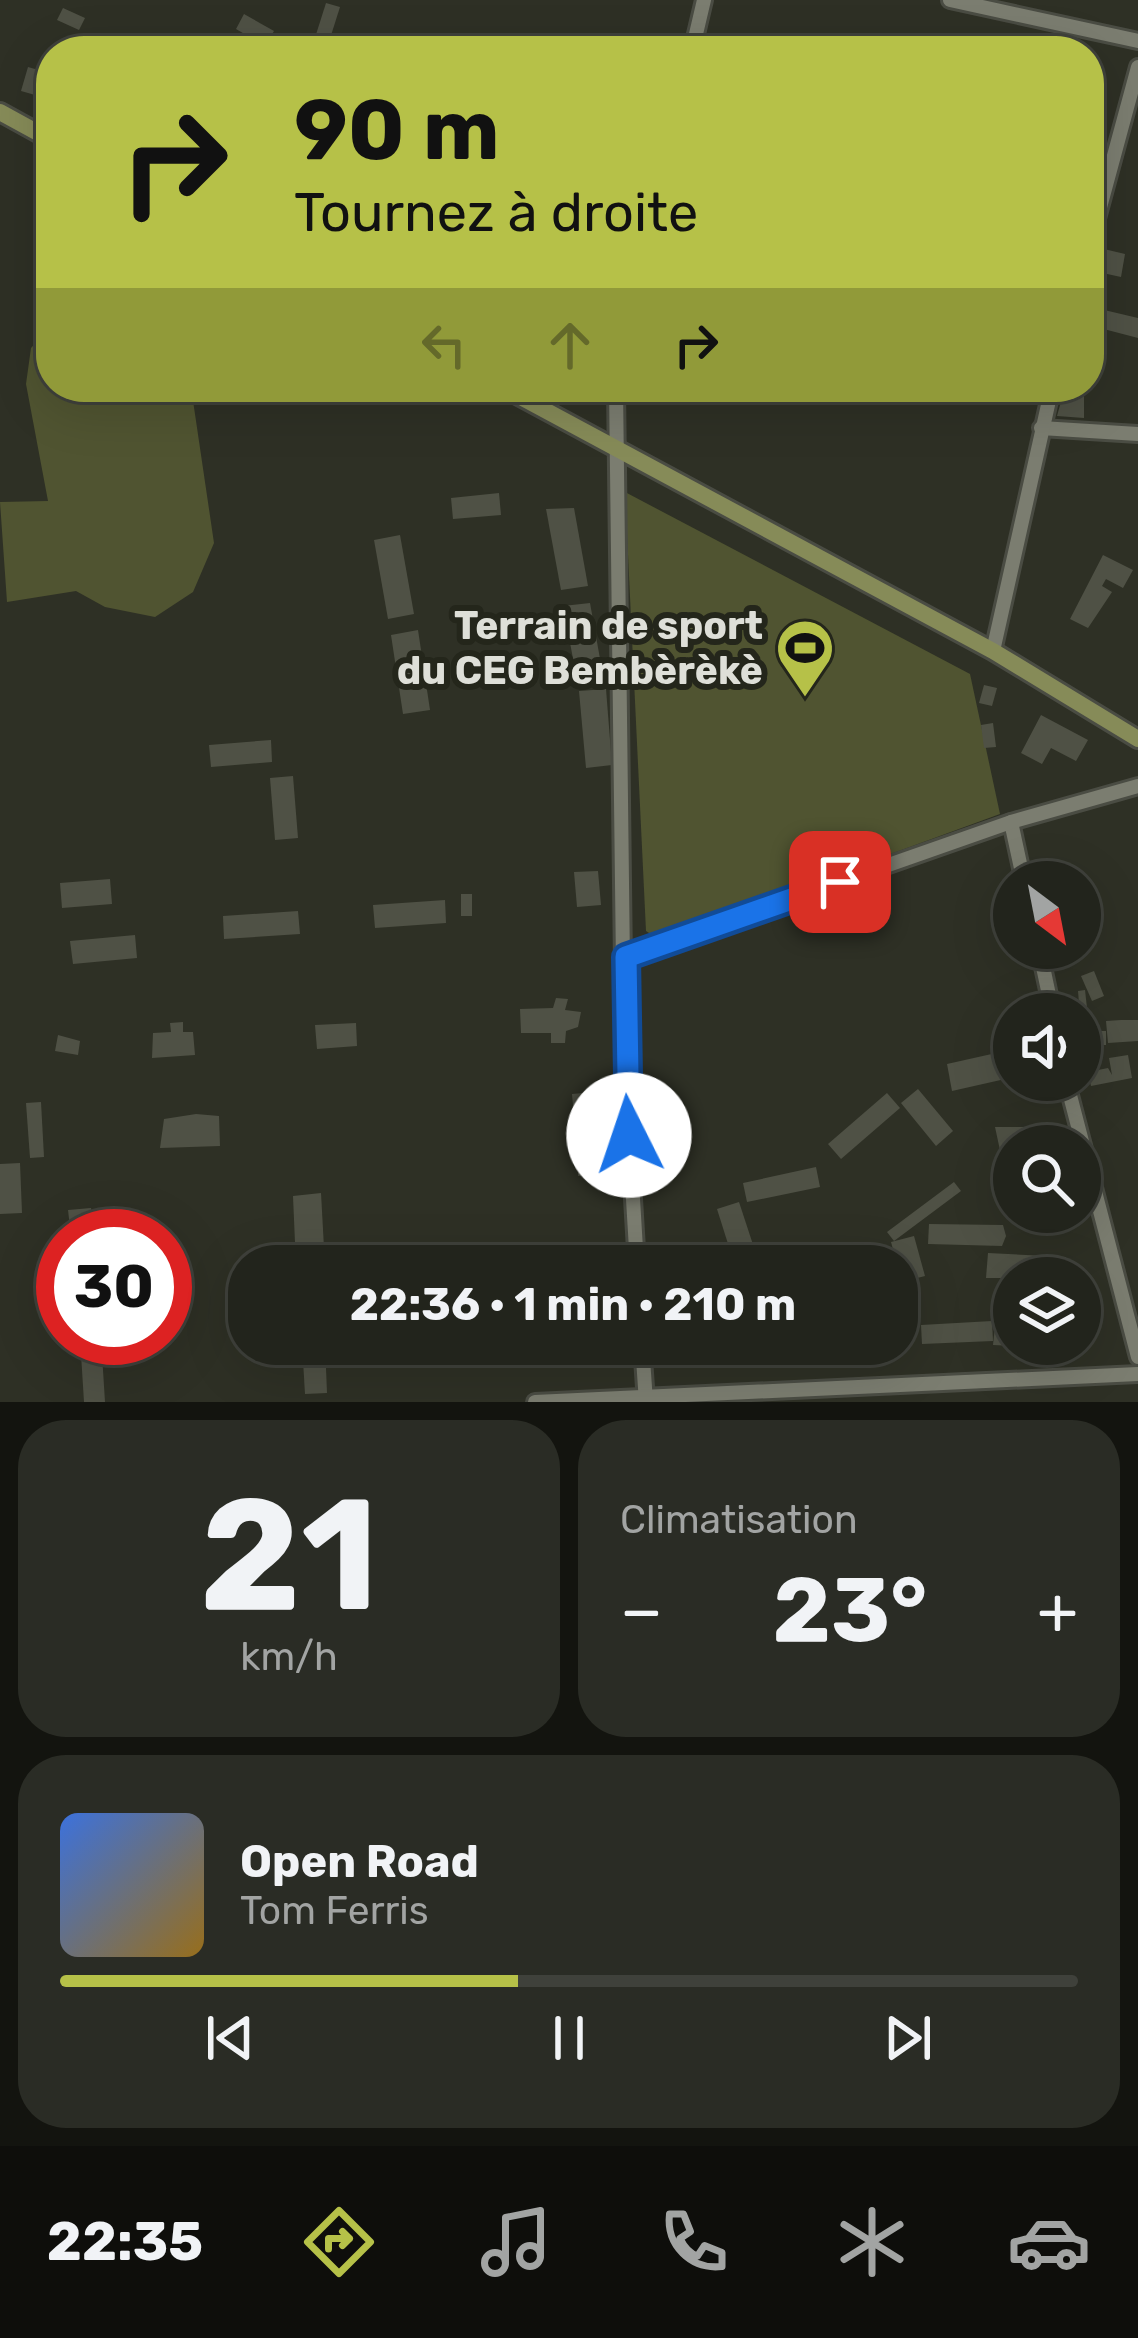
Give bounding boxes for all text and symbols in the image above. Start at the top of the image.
text: 90 m [294,80,500,180]
icon: right [96,84,252,240]
text: Tournez à droite [294,181,698,245]
icon: left [411,312,477,378]
icon: ahead [537,312,603,378]
icon: right [663,312,729,378]
place label: Terrain de sport du CEG Bembèrèkè [397,603,763,694]
sports icon: Terrain de sport du CEG Bembèrèkè [774,617,836,699]
pin [789,831,891,933]
icon: arrive [807,849,873,915]
north arrow [993,861,1101,969]
map controls [993,861,1101,1365]
button: sound [993,993,1101,1101]
position arrow [566,1072,692,1198]
button: search [993,1125,1101,1233]
speed limit sign: 30 [36,1209,192,1365]
button: layers [993,1257,1101,1365]
text: 22:36 · 1 min · 210 m [350,1278,796,1331]
text: 21 [200,1463,378,1648]
text: Climatisation [620,1497,858,1543]
text: 23° [772,1557,927,1664]
text: − [620,1571,663,1650]
text: + [1037,1571,1078,1650]
text: km/h [240,1634,338,1680]
text: Open Road [240,1835,479,1888]
text: Tom Ferris [240,1888,429,1934]
icon: previous [197,2005,263,2071]
icon: pause [536,2005,602,2071]
icon: next [875,2005,941,2071]
icon: directions [297,2200,381,2284]
icon: music [474,2200,558,2284]
icon: phone [652,2200,736,2284]
icon: climate [830,2200,914,2284]
icon: car [1007,2200,1091,2284]
text: 22:35 [47,2210,203,2274]

